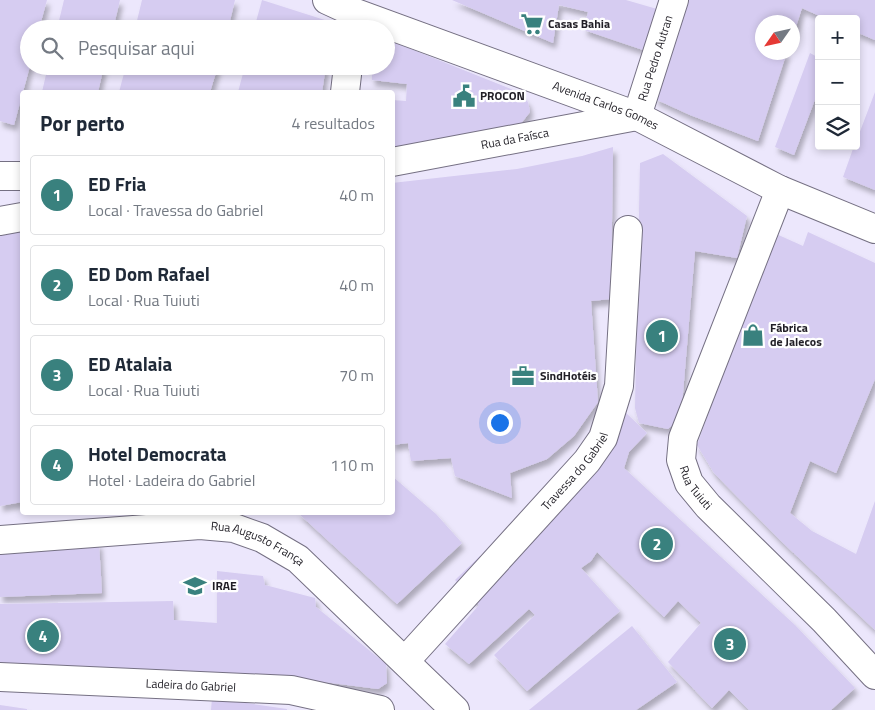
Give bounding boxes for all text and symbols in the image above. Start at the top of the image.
supermarket icon: Casas Bahia [519,11,545,37]
street label: Rua Pedro Autran [632,13,678,103]
place label: Casas Bahia [548,14,610,33]
north arrow [755,15,800,60]
map controls [815,15,860,150]
button: + [815,15,860,60]
search box [20,20,395,75]
text: Pesquisar aqui [78,33,195,62]
icon: search [38,34,66,62]
button: − [815,60,860,105]
street label: Avenida Carlos Gomes [550,76,662,135]
public building icon: PROCON [451,83,477,109]
place label: PROCON [480,86,525,105]
button: layers [815,105,860,150]
text: Por perto [40,107,125,139]
text: 4 resultados [291,111,375,135]
street label: Rua da Faísca [479,123,550,154]
text: ED Fria [88,169,146,198]
text: 1 [53,183,61,207]
text: 40 m [339,183,374,207]
text: Local · Travessa do Gabriel [88,198,263,222]
text: ED Dom Rafael [88,259,210,288]
text: 2 [53,273,61,297]
text: 40 m [339,273,374,297]
text: Local · Rua Tuiuti [88,288,200,312]
pin: 1 [646,317,678,355]
place label: Fábrica de Jalecos [770,318,822,351]
shop icon: Fábrica de Jalecos [740,322,766,348]
text: ED Atalaia [88,349,172,378]
text: 3 [53,363,61,387]
text: 70 m [339,363,374,387]
office icon: SindHotéis [510,363,536,389]
place label: SindHotéis [540,366,597,385]
text: Local · Rua Tuiuti [88,378,200,402]
your location [487,410,513,436]
street label: Travessa do Gabriel [536,430,613,515]
text: Hotel Democrata [88,439,227,468]
text: 4 [53,453,61,477]
text: 110 m [330,453,374,477]
street label: Rua Tuiuti [675,463,717,514]
text: Hotel · Ladeira do Gabriel [88,468,255,492]
street label: Rua Augusto França [210,516,310,570]
pin: 2 [641,525,673,563]
school or university icon: IRAE [182,573,208,599]
place label: IRAE [212,576,237,595]
pin: 4 [27,617,59,655]
pin: 3 [714,625,746,663]
street label: Ladeira do Gabriel [145,674,236,697]

